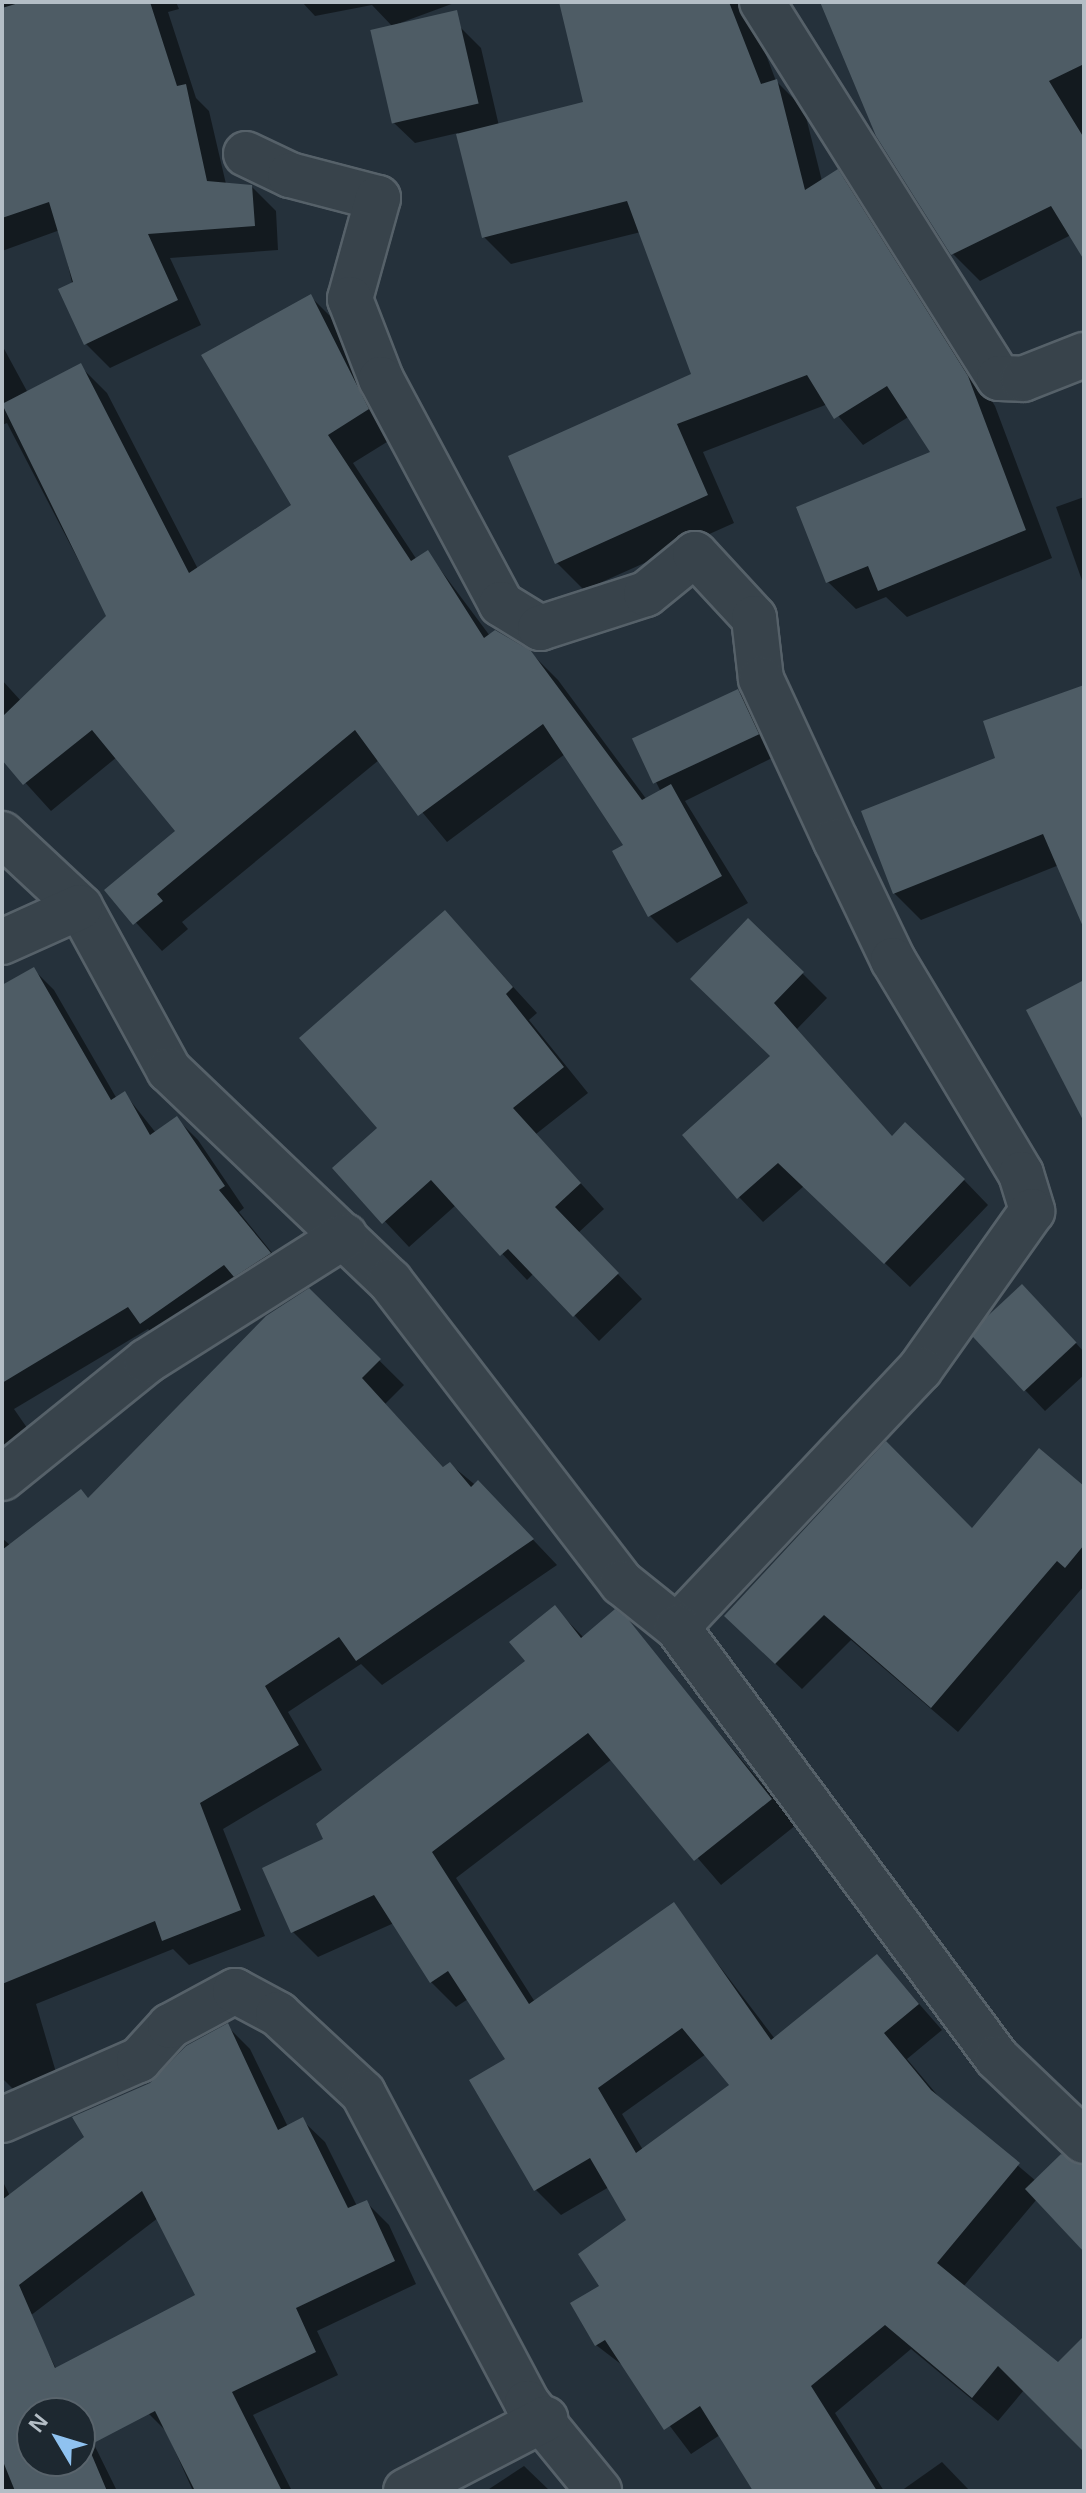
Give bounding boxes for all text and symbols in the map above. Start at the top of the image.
north arrow [16,2397,96,2477]
text: N [24,2409,53,2437]

